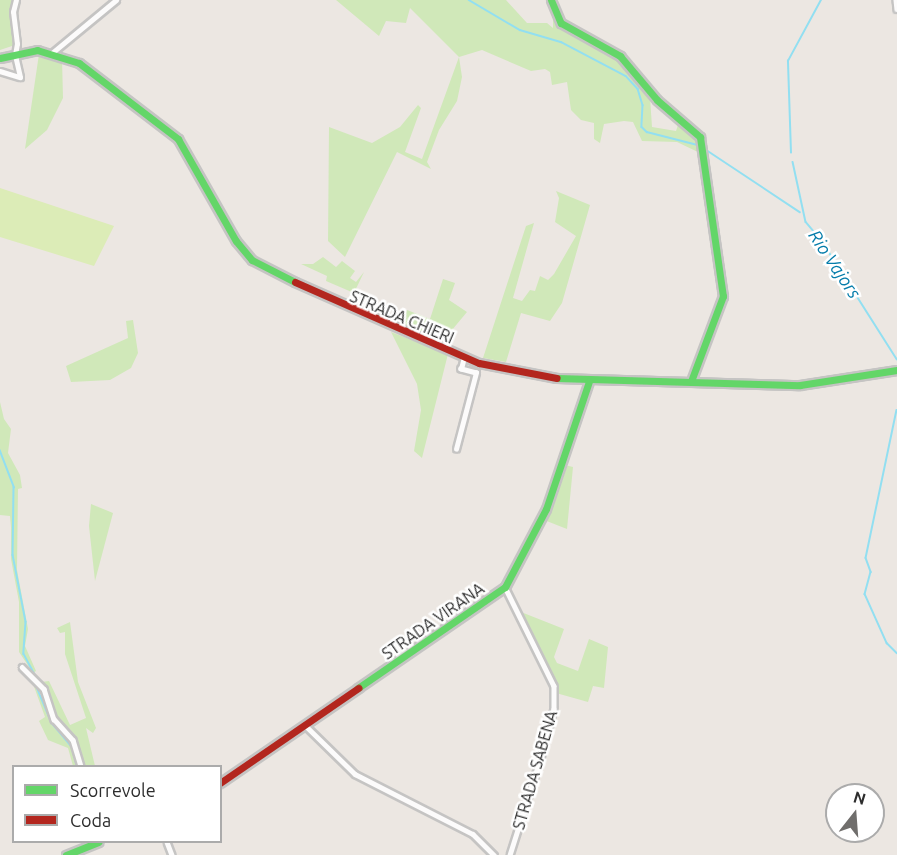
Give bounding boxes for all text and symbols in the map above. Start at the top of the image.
water label: Rio Vajors [804,226,866,302]
street label: STRADA CHIERI [347,286,457,348]
street label: STRADA VIRANA [378,579,488,663]
street label: STRADA SABENA [509,708,561,832]
legend [12,765,222,843]
text: Scorrevole [70,780,156,800]
north arrow [825,783,885,843]
text: N [851,787,868,808]
text: Coda [70,810,111,830]

